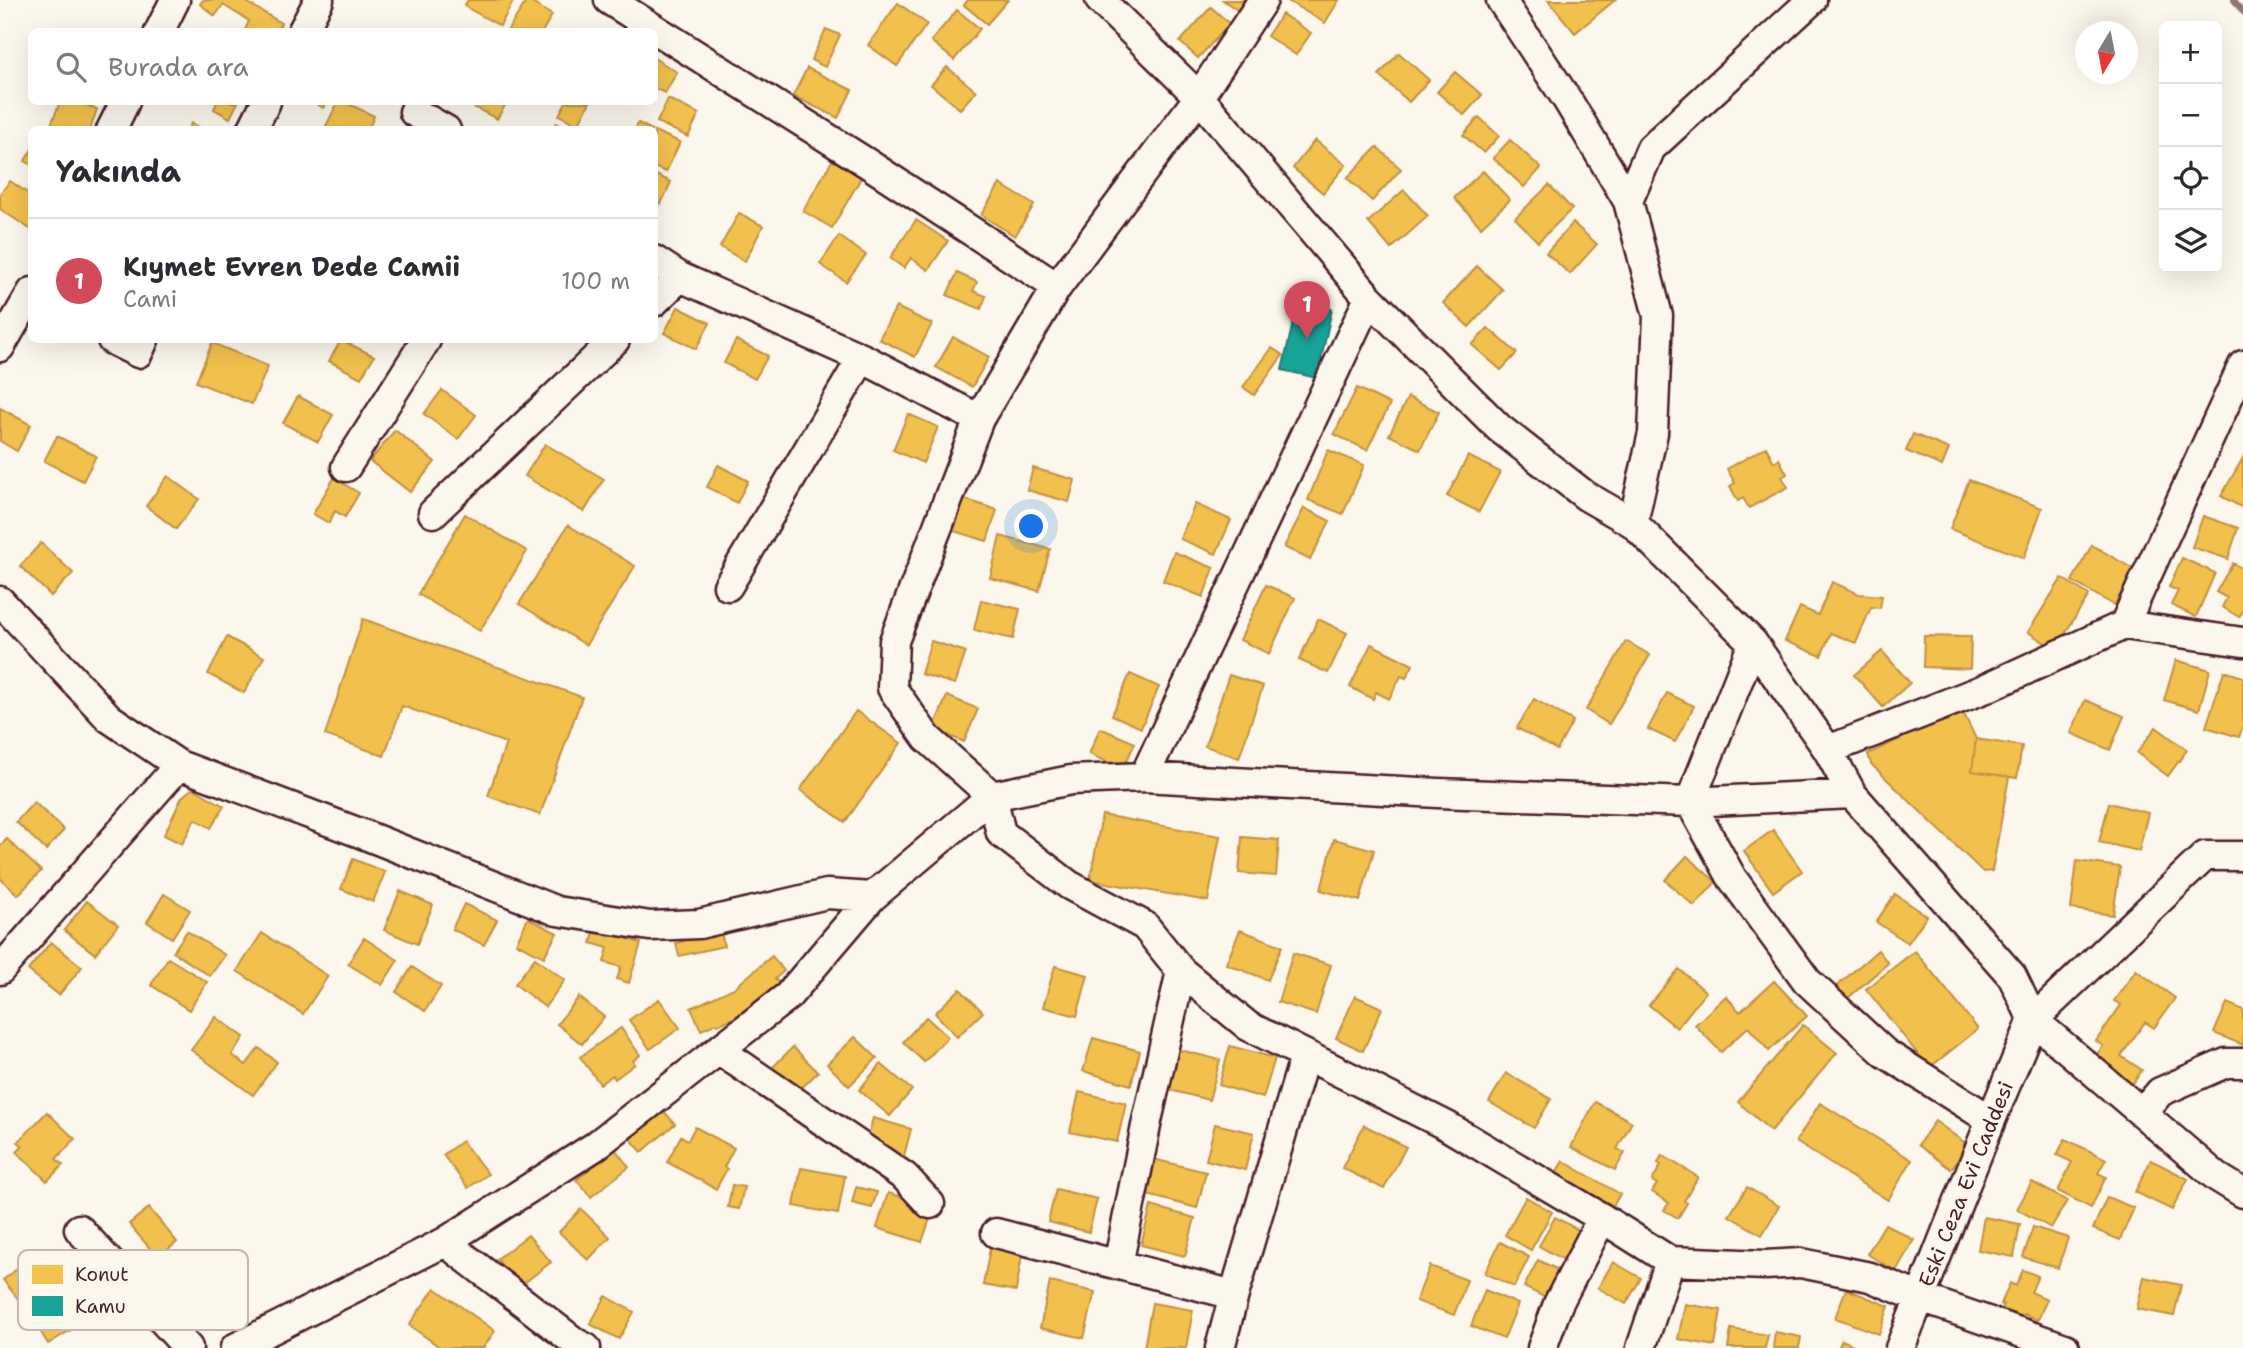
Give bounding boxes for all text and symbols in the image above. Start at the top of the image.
north arrow [2075,21,2138,84]
map controls [2159,21,2222,273]
button: + [2159,21,2222,84]
search box [28,28,658,105]
icon: search [52,48,90,86]
text: Burada ara [108,49,249,84]
button: − [2159,84,2222,147]
button: locate [2159,147,2222,210]
text: Yakında [56,151,181,192]
button: layers [2159,210,2222,273]
text: Kıymet Evren Dede Camii [123,249,460,284]
text: 1 [74,266,84,296]
text: 100 m [561,266,630,296]
pin: 1 [1284,281,1330,339]
text: Cami [123,284,177,314]
your location [1014,509,1048,543]
street label: Eski Ceza Evi Caddesi [1912,1077,2020,1291]
legend [18,1250,248,1330]
text: Konut [75,1262,129,1287]
text: Kamu [75,1294,126,1319]

